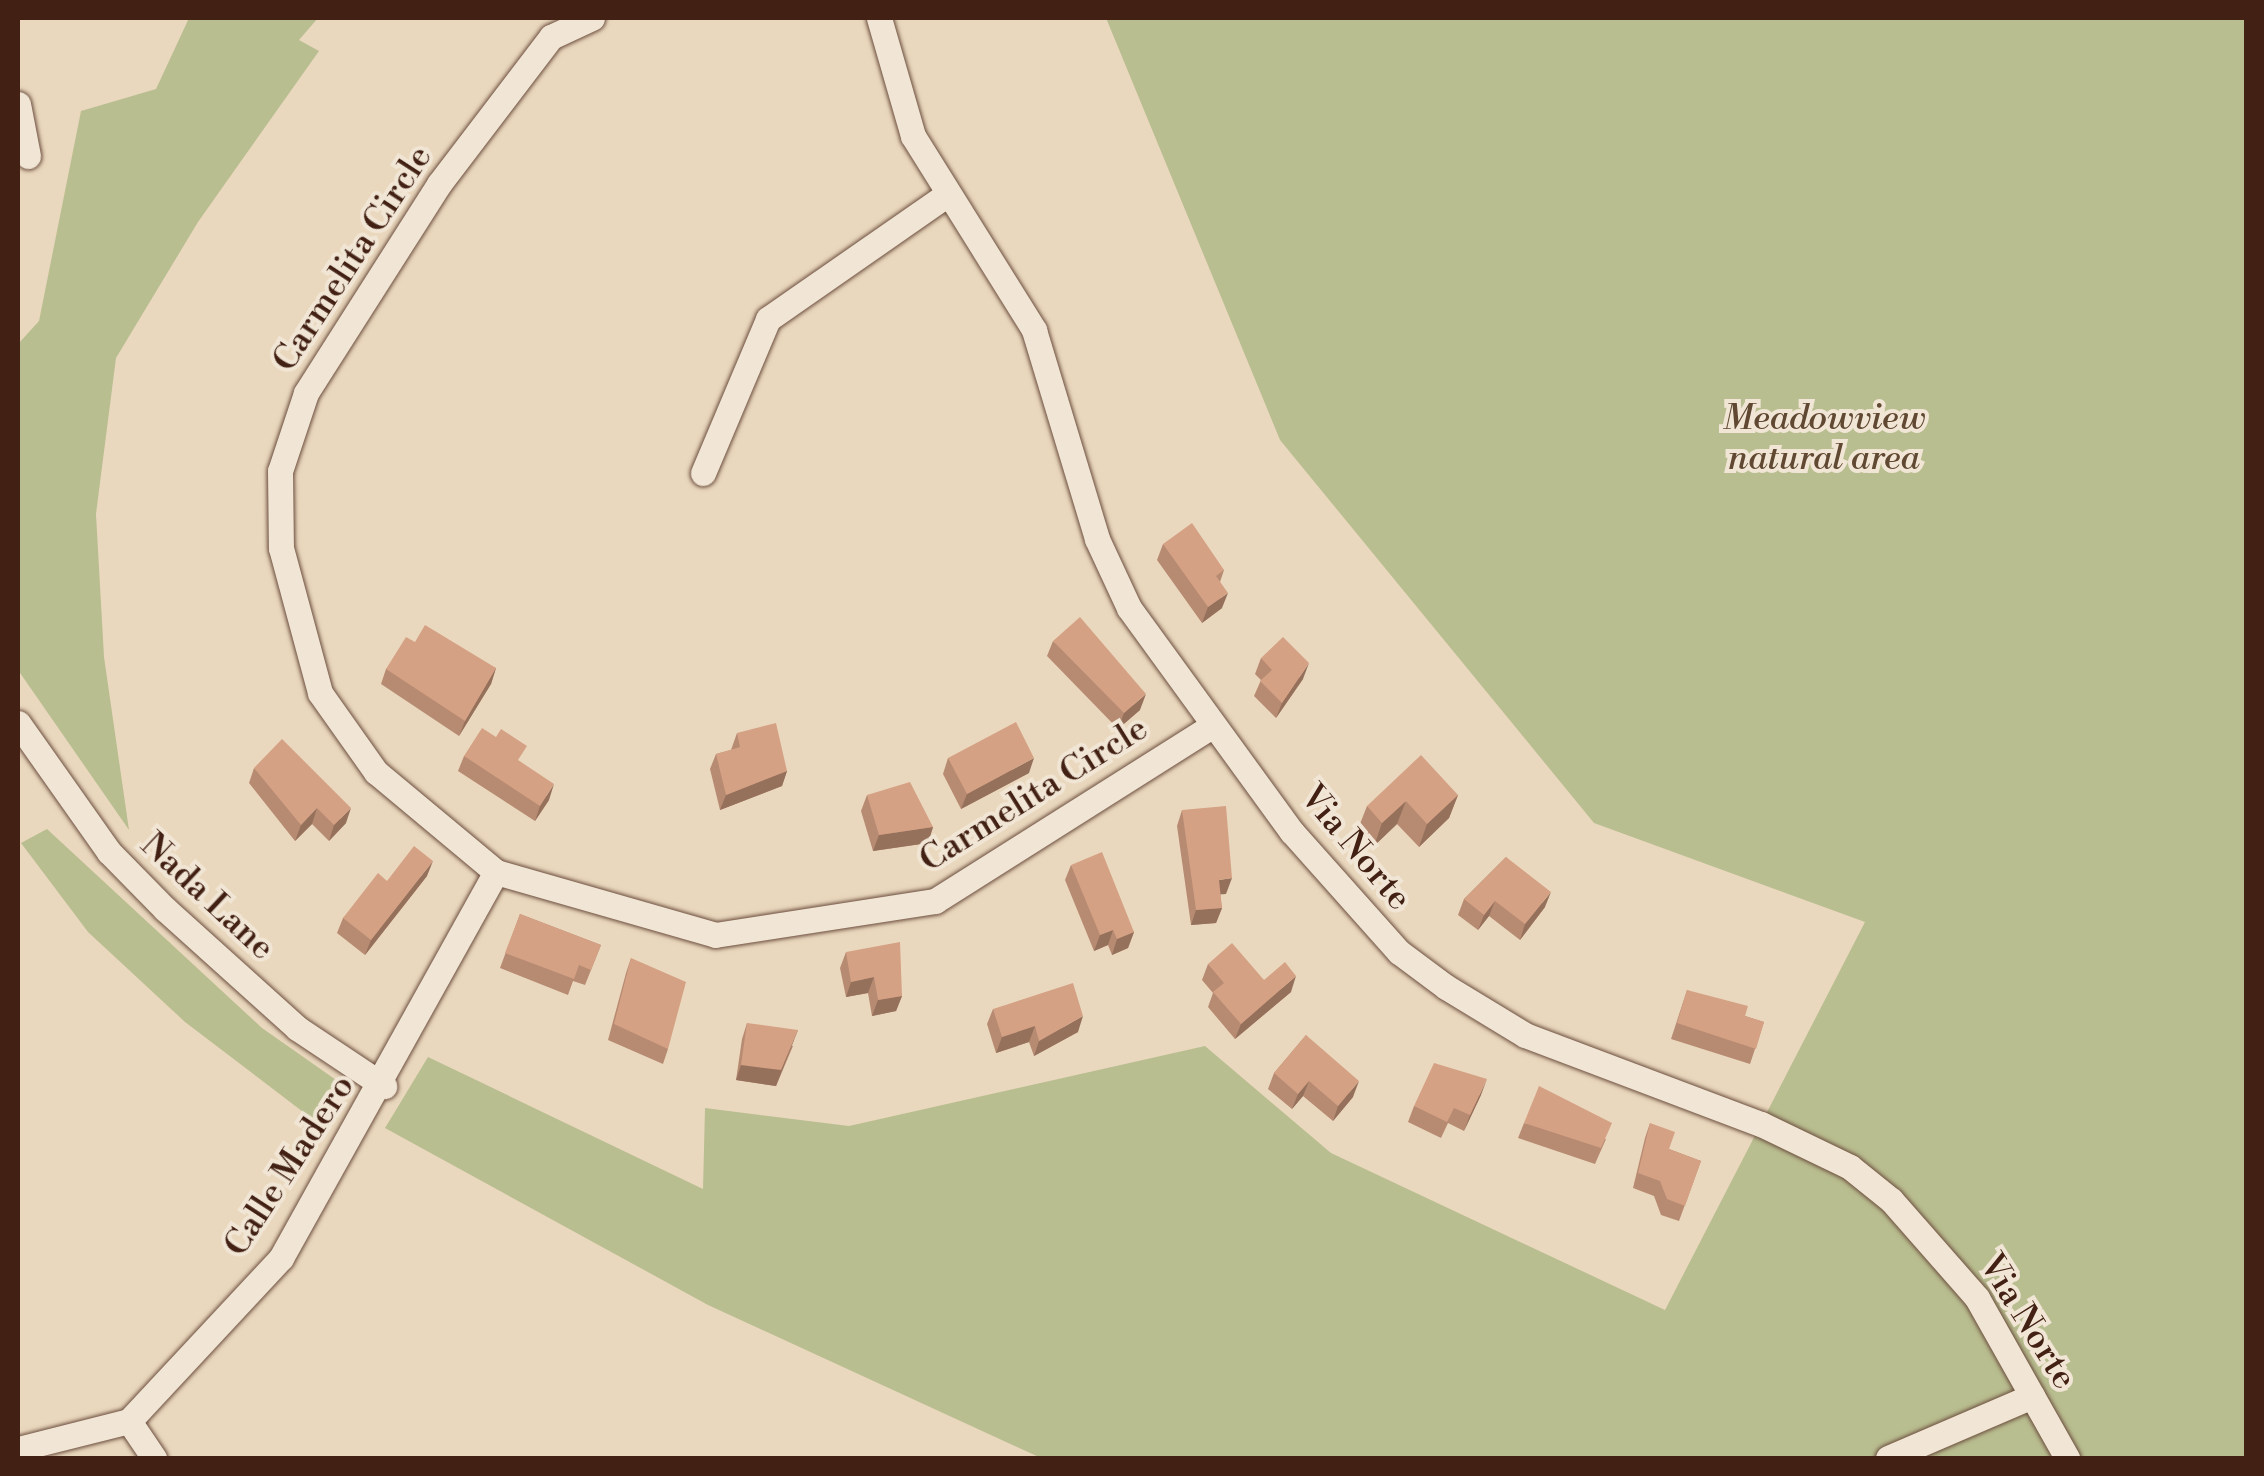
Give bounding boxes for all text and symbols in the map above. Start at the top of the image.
street label: Carmelita Circle [264,138,442,380]
park label: Meadowview natural area [1722,398,1926,480]
street label: Carmelita Circle [912,708,1156,882]
street label: Via Norte [1290,777,1420,919]
street label: Nada Lane [131,825,283,969]
street label: Calle Madero [216,1067,364,1265]
street label: Via Norte [1969,1247,2085,1397]

